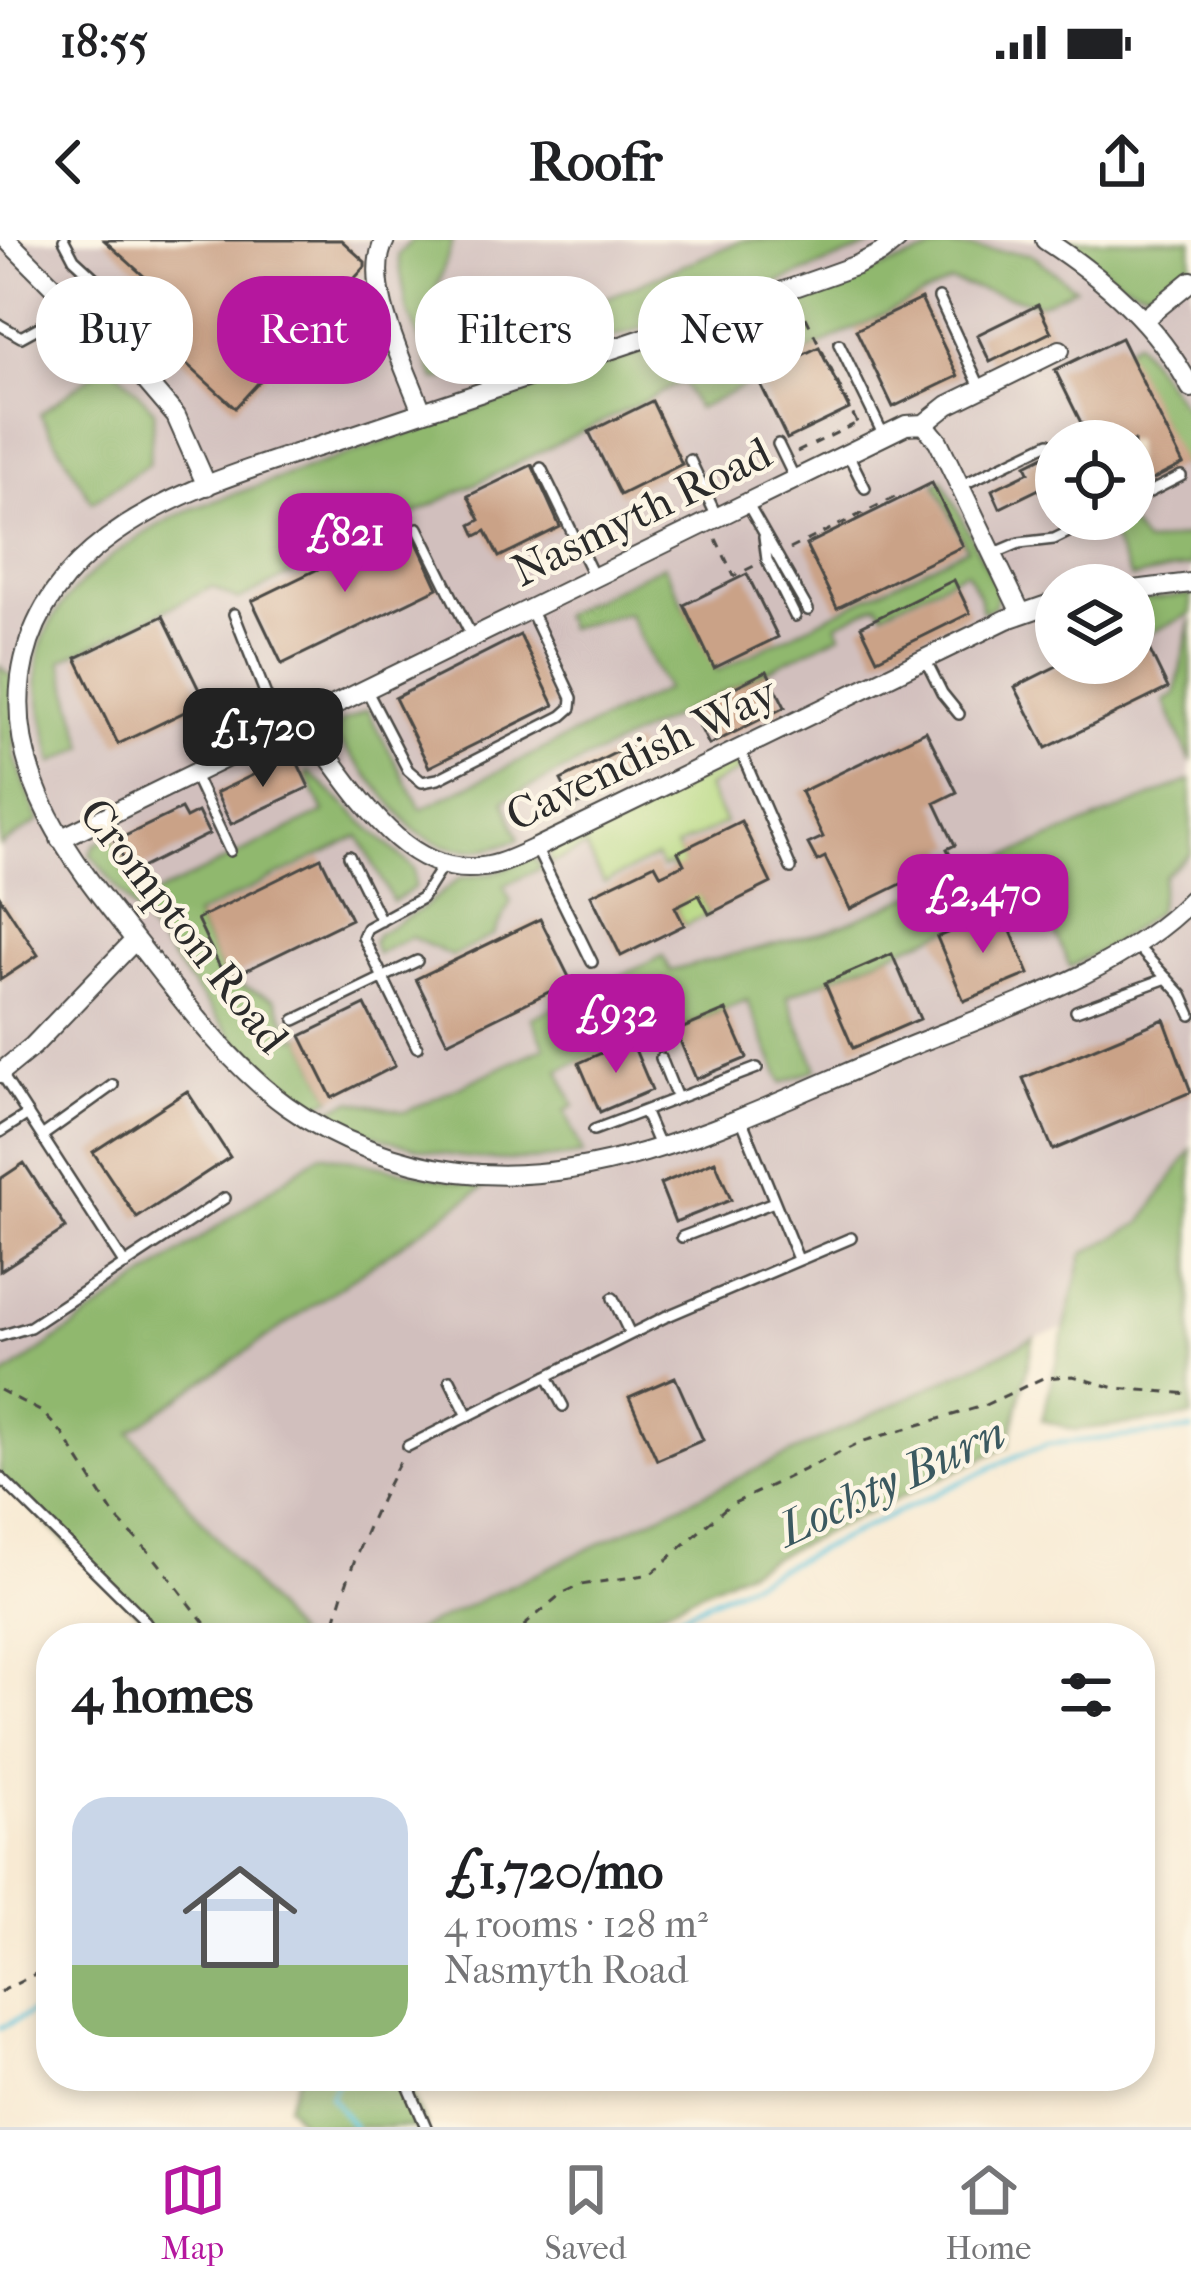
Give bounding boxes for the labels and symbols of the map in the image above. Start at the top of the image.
street label: Nasmyth Road [503,427,780,598]
pin: £821 [274,493,416,595]
street label: Cavendish Way [498,665,787,843]
pin: £1,720 [165,688,361,790]
street label: Crompton Road [68,788,300,1064]
pin: £2,470 [885,854,1081,956]
pin: £932 [545,974,687,1076]
water label: Lochty Burn [766,1404,1014,1559]

